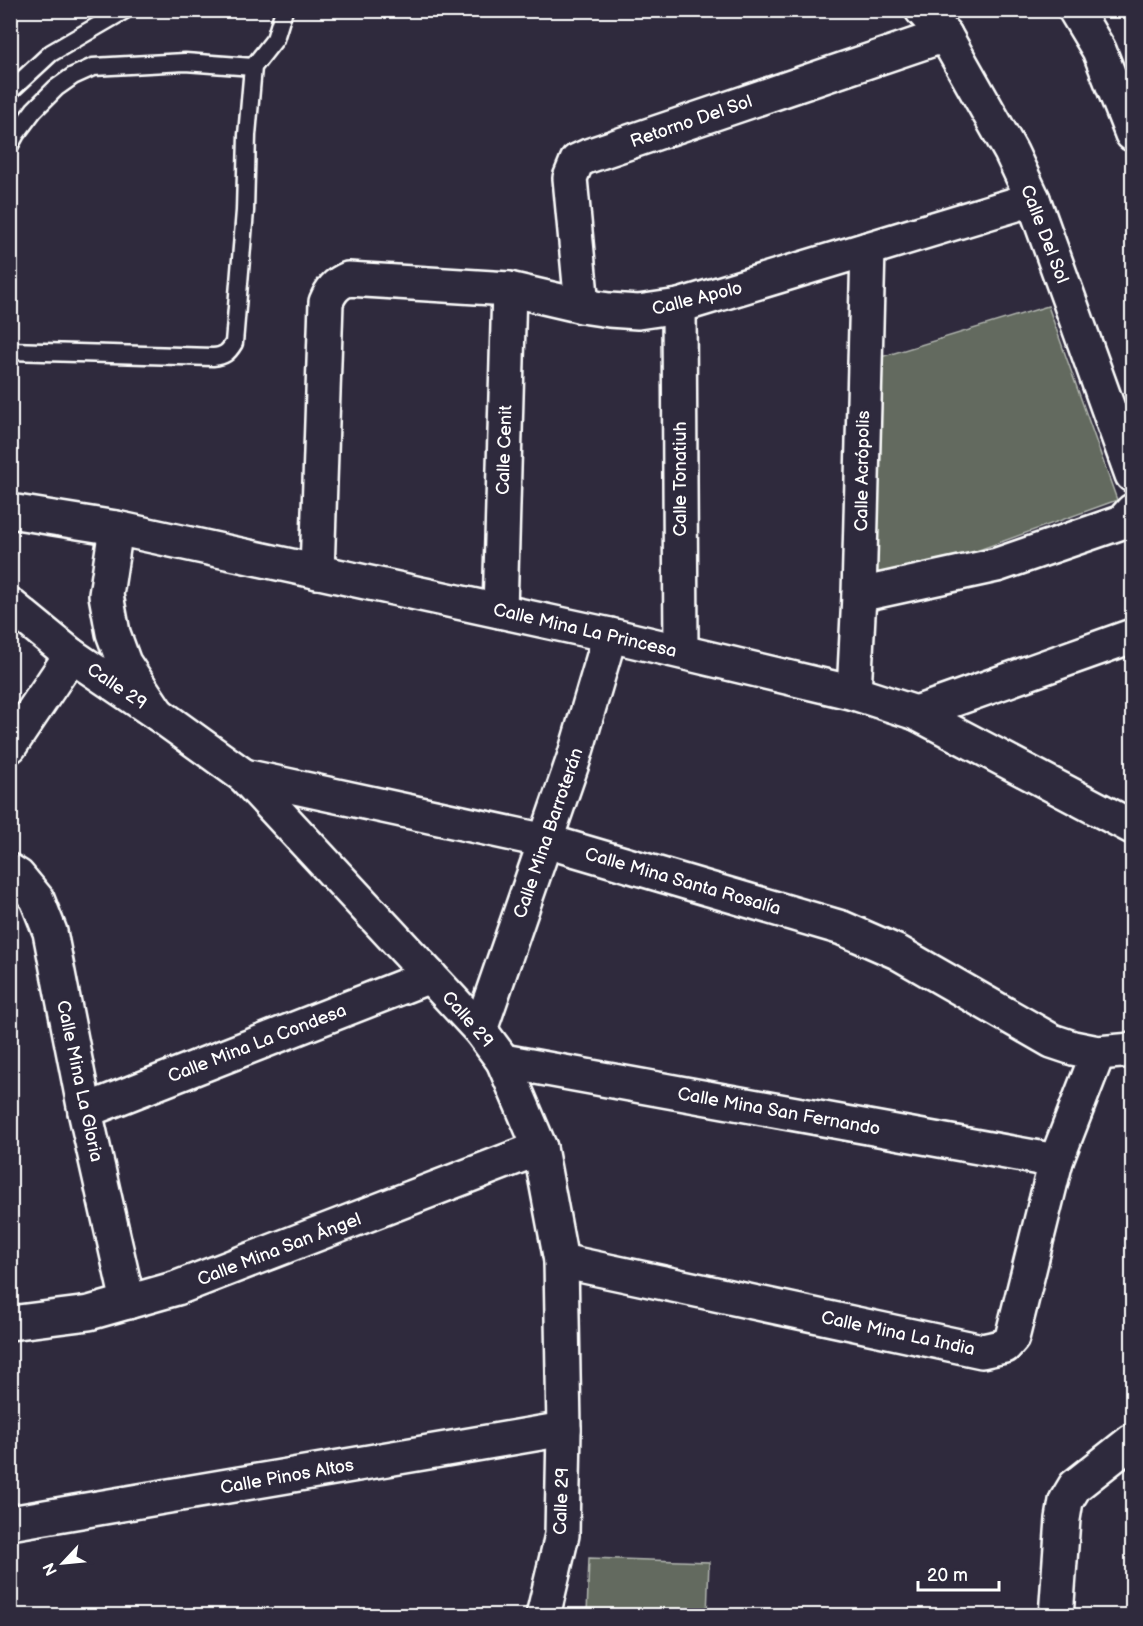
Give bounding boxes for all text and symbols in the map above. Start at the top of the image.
street label: Retorno Del Sol [627,91,755,152]
street label: Calle Del Sol [1016,182,1073,286]
street label: Calle Apolo [650,277,744,320]
street label: Calle Cenit [492,404,517,495]
street label: Calle Acrópolis [851,410,874,532]
street label: Calle Tonatiuh [670,421,691,537]
street label: Calle Mina La Princesa [491,599,679,662]
street label: Calle 29 [83,659,151,714]
street label: Calle Mina Barroterán [509,745,587,921]
street label: Calle Mina Santa Rosalía [582,843,783,920]
street label: Calle 29 [438,987,498,1052]
street label: Calle Mina La Gloria [52,998,107,1164]
street label: Calle Mina La Condesa [165,1000,349,1087]
street label: Calle Mina San Fernando [676,1083,882,1140]
street label: Calle Mina San Ángel [194,1207,364,1290]
street label: Calle Mina La India [819,1307,977,1360]
street label: Calle Pinos Altos [219,1454,356,1499]
street label: Calle 29 [550,1467,573,1535]
north arrow [33,1533,93,1593]
scale bar [918,1554,999,1592]
text: N [40,1559,62,1578]
text: 20 m [927,1565,968,1586]

